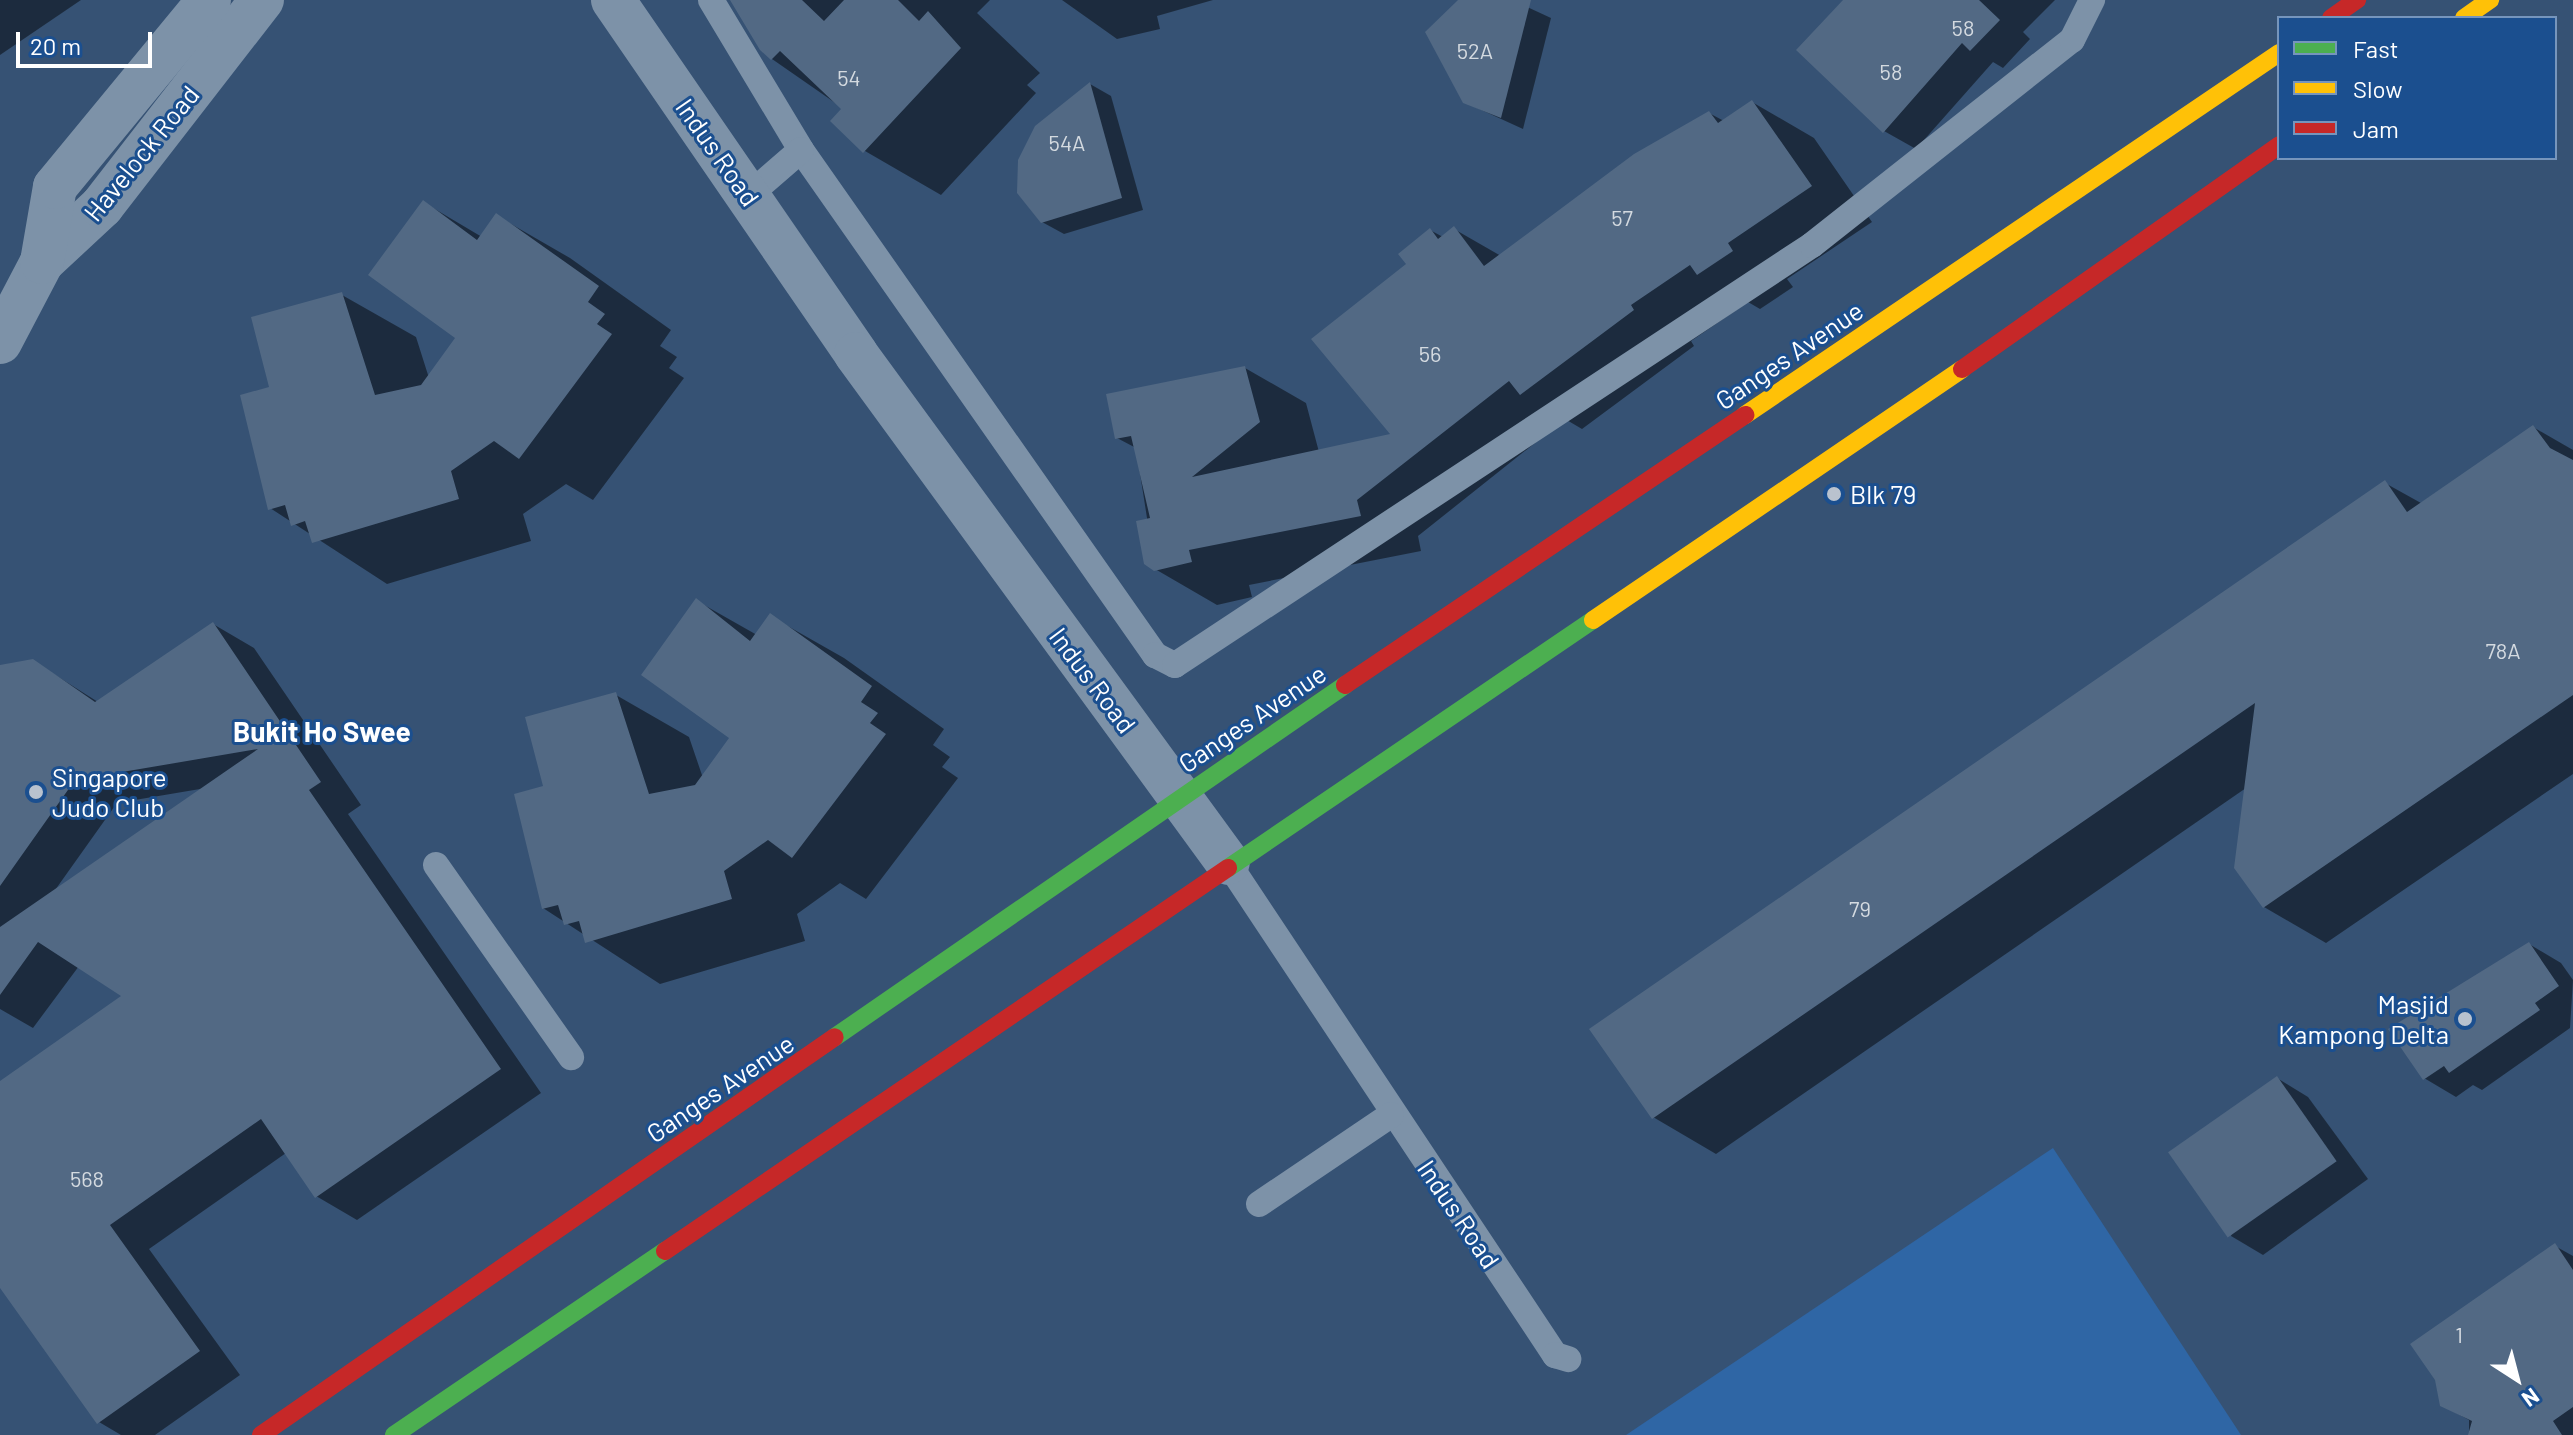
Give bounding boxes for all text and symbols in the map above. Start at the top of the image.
house number: 58 [1952,15,1974,41]
scale bar [20,16,156,66]
legend [2277,16,2557,160]
text: 20 m [30,31,81,60]
text: Fast [2353,34,2398,63]
house number: 52A [1457,38,1493,64]
house number: 58 [1880,59,1902,85]
house number: 54 [837,65,861,91]
text: Slow [2353,74,2402,103]
street label: Havelock Road [77,79,205,227]
street label: Indus Road [670,92,766,212]
text: Jam [2353,114,2399,143]
house number: 54A [1049,130,1085,156]
house number: 57 [1611,205,1633,231]
street label: Ganges Avenue [1709,294,1869,416]
house number: 56 [1419,341,1441,367]
place label: Blk 79 [1850,478,1916,510]
marker: Blk 79 [1825,485,1843,503]
street label: Indus Road [1043,621,1143,739]
house number: 78A [2485,638,2521,664]
street label: Ganges Avenue [1172,657,1332,779]
district label: Bukit Ho Swee [233,714,411,748]
place label: Singapore Judo Club [52,761,167,822]
marker: Singapore Judo Club [27,783,45,801]
house number: 79 [1849,896,1871,922]
place label: Masjid Kampong Delta [2278,988,2449,1050]
marker: Masjid Kampong Delta [2456,1010,2474,1028]
street label: Ganges Avenue [640,1027,800,1149]
street label: Indus Road [1411,1154,1507,1274]
house number: 568 [70,1166,104,1192]
house number: 1 [2455,1322,2463,1348]
north arrow [2477,1339,2557,1419]
text: N [2518,1384,2545,1413]

